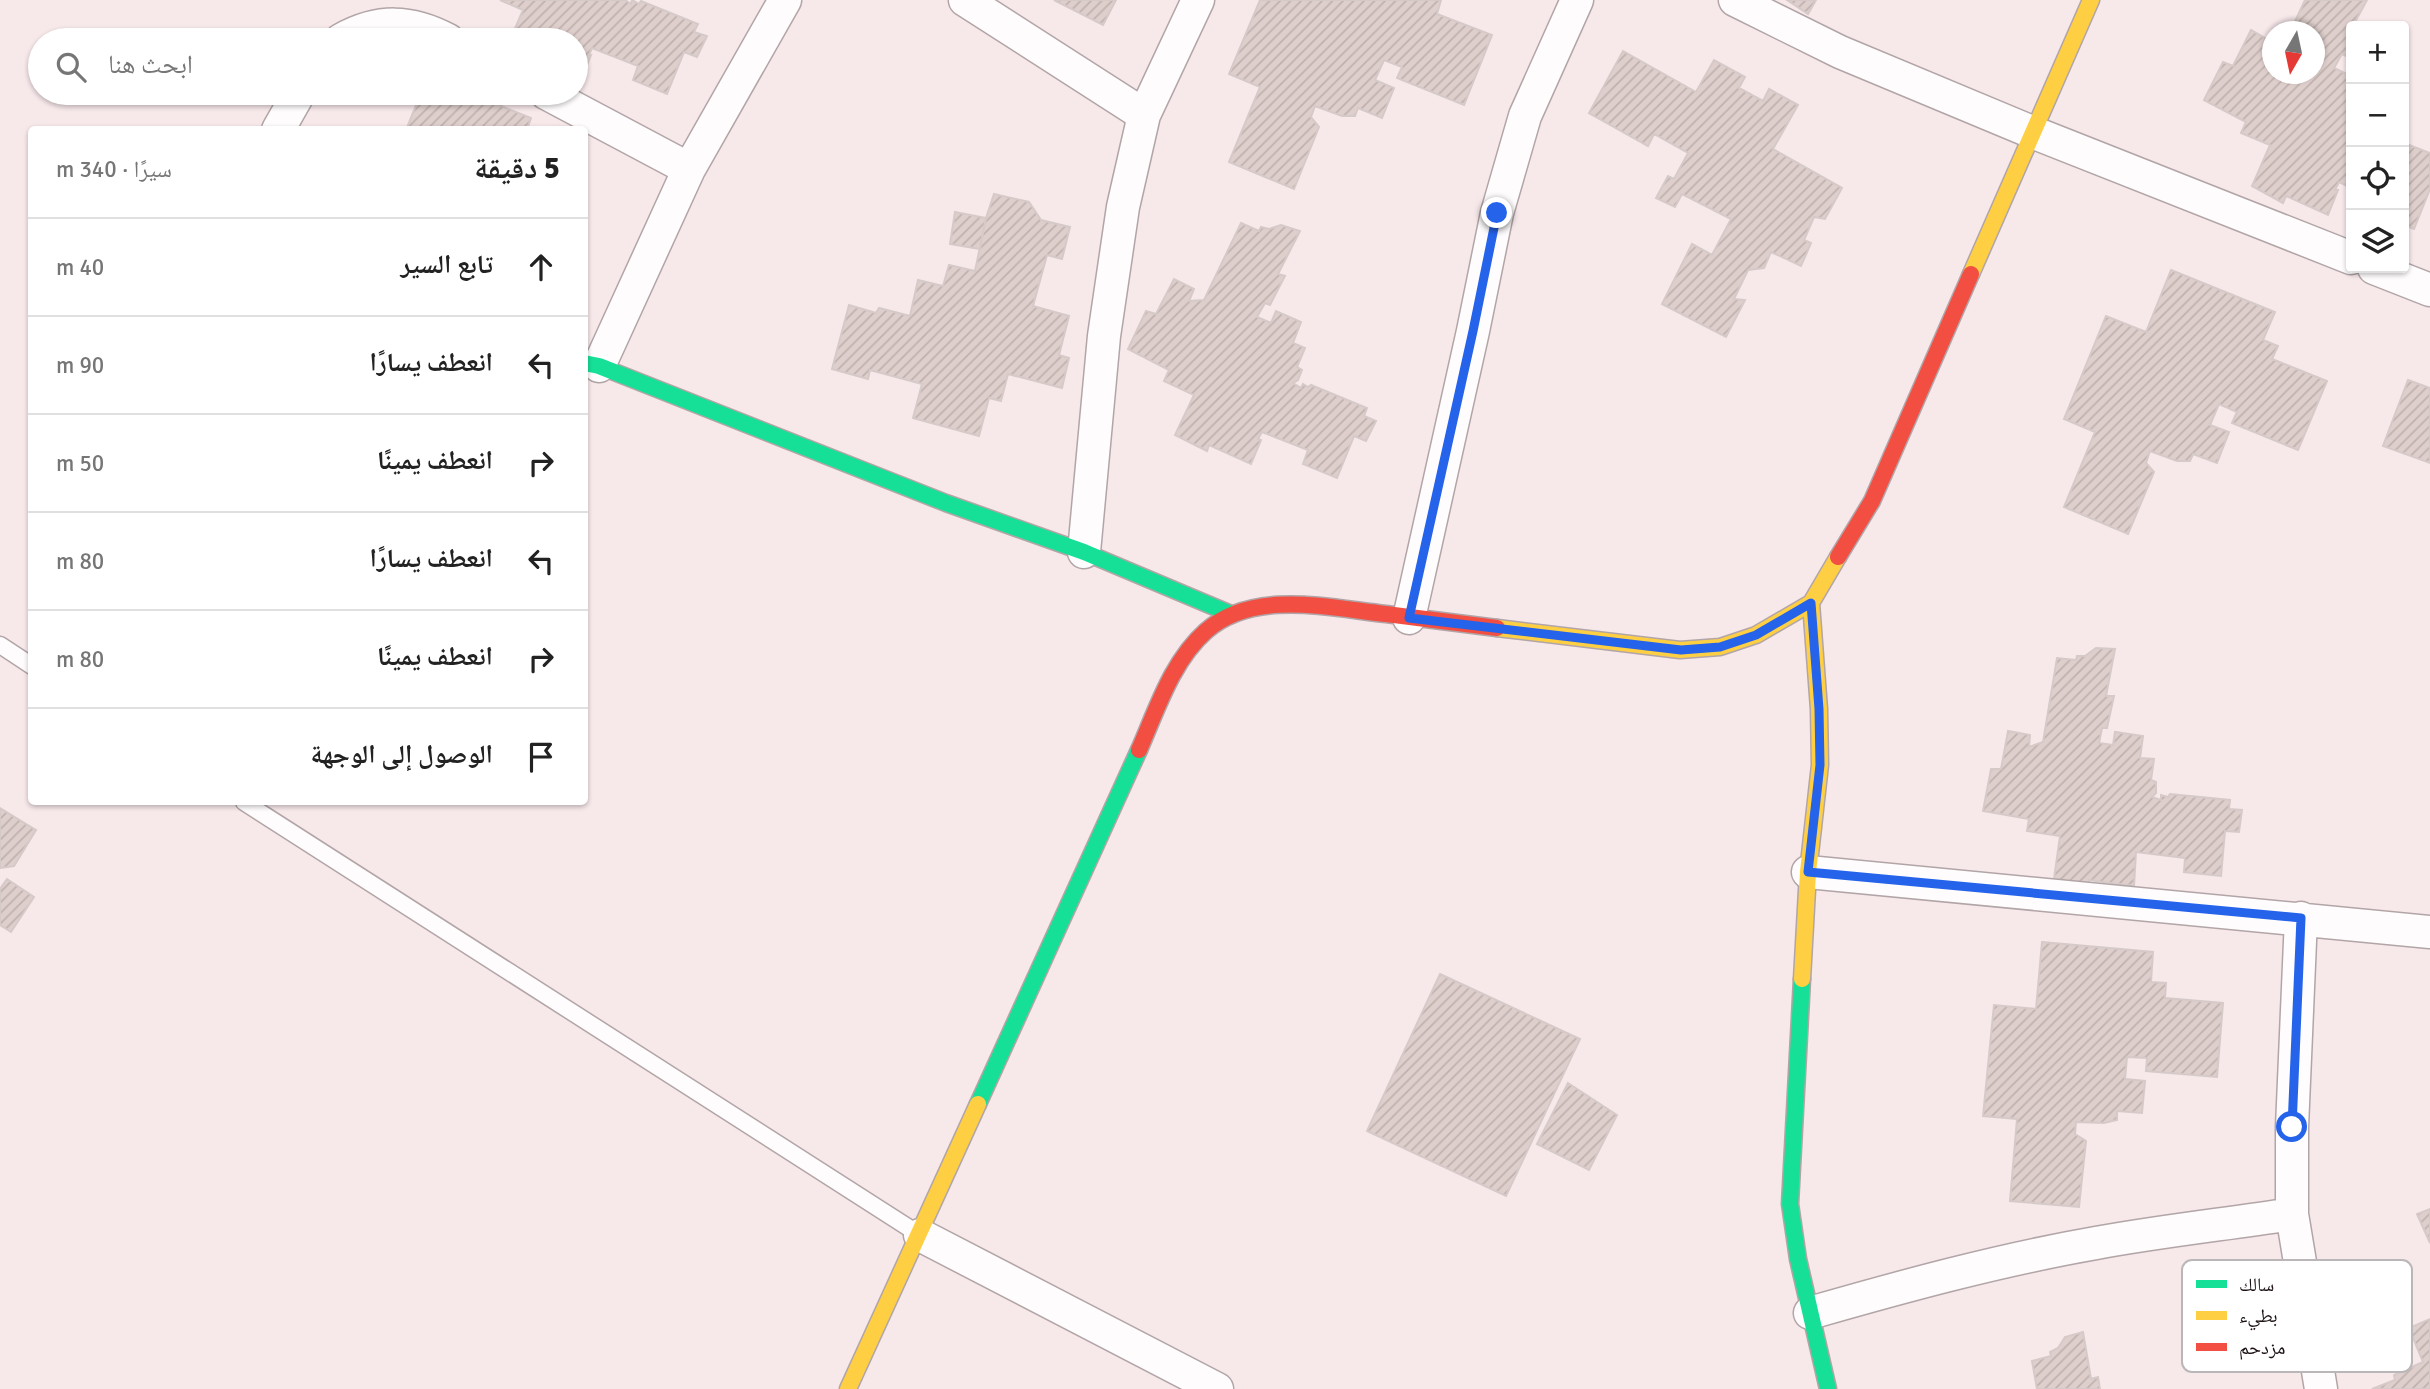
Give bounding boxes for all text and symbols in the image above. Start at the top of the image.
north arrow [2262,21,2325,84]
map controls [2346,21,2409,273]
button: + [2346,21,2409,84]
search box [28,28,588,105]
icon: search [52,48,90,86]
text: ابحث هنا [108,49,193,81]
button: − [2346,84,2409,147]
button: locate [2346,147,2409,210]
text: 5 دقيقة [474,150,560,187]
text: سيرًا · 340 m [56,155,172,184]
route end [1481,197,1512,228]
button: layers [2346,210,2409,273]
icon: ahead [522,248,560,286]
text: تابع السير [401,249,493,281]
text: 40 m [56,253,104,282]
icon: left [522,346,560,384]
text: انعطف يسارًا [369,347,493,379]
text: 90 m [56,351,104,380]
icon: right [522,444,560,482]
text: انعطف يمينًا [377,445,493,477]
text: 50 m [56,449,104,478]
icon: left [522,542,560,580]
text: انعطف يسارًا [369,543,493,575]
text: 80 m [56,547,104,576]
icon: right [522,640,560,678]
text: انعطف يمينًا [377,641,493,673]
text: 80 m [56,645,104,674]
icon: arrive [522,738,560,776]
text: الوصول إلى الوجهة [311,739,493,771]
route start [2276,1111,2307,1142]
legend [2182,1260,2412,1372]
text: سالك [2239,1273,2274,1297]
text: بطيء [2239,1304,2278,1331]
text: مزدحم [2239,1336,2285,1360]

